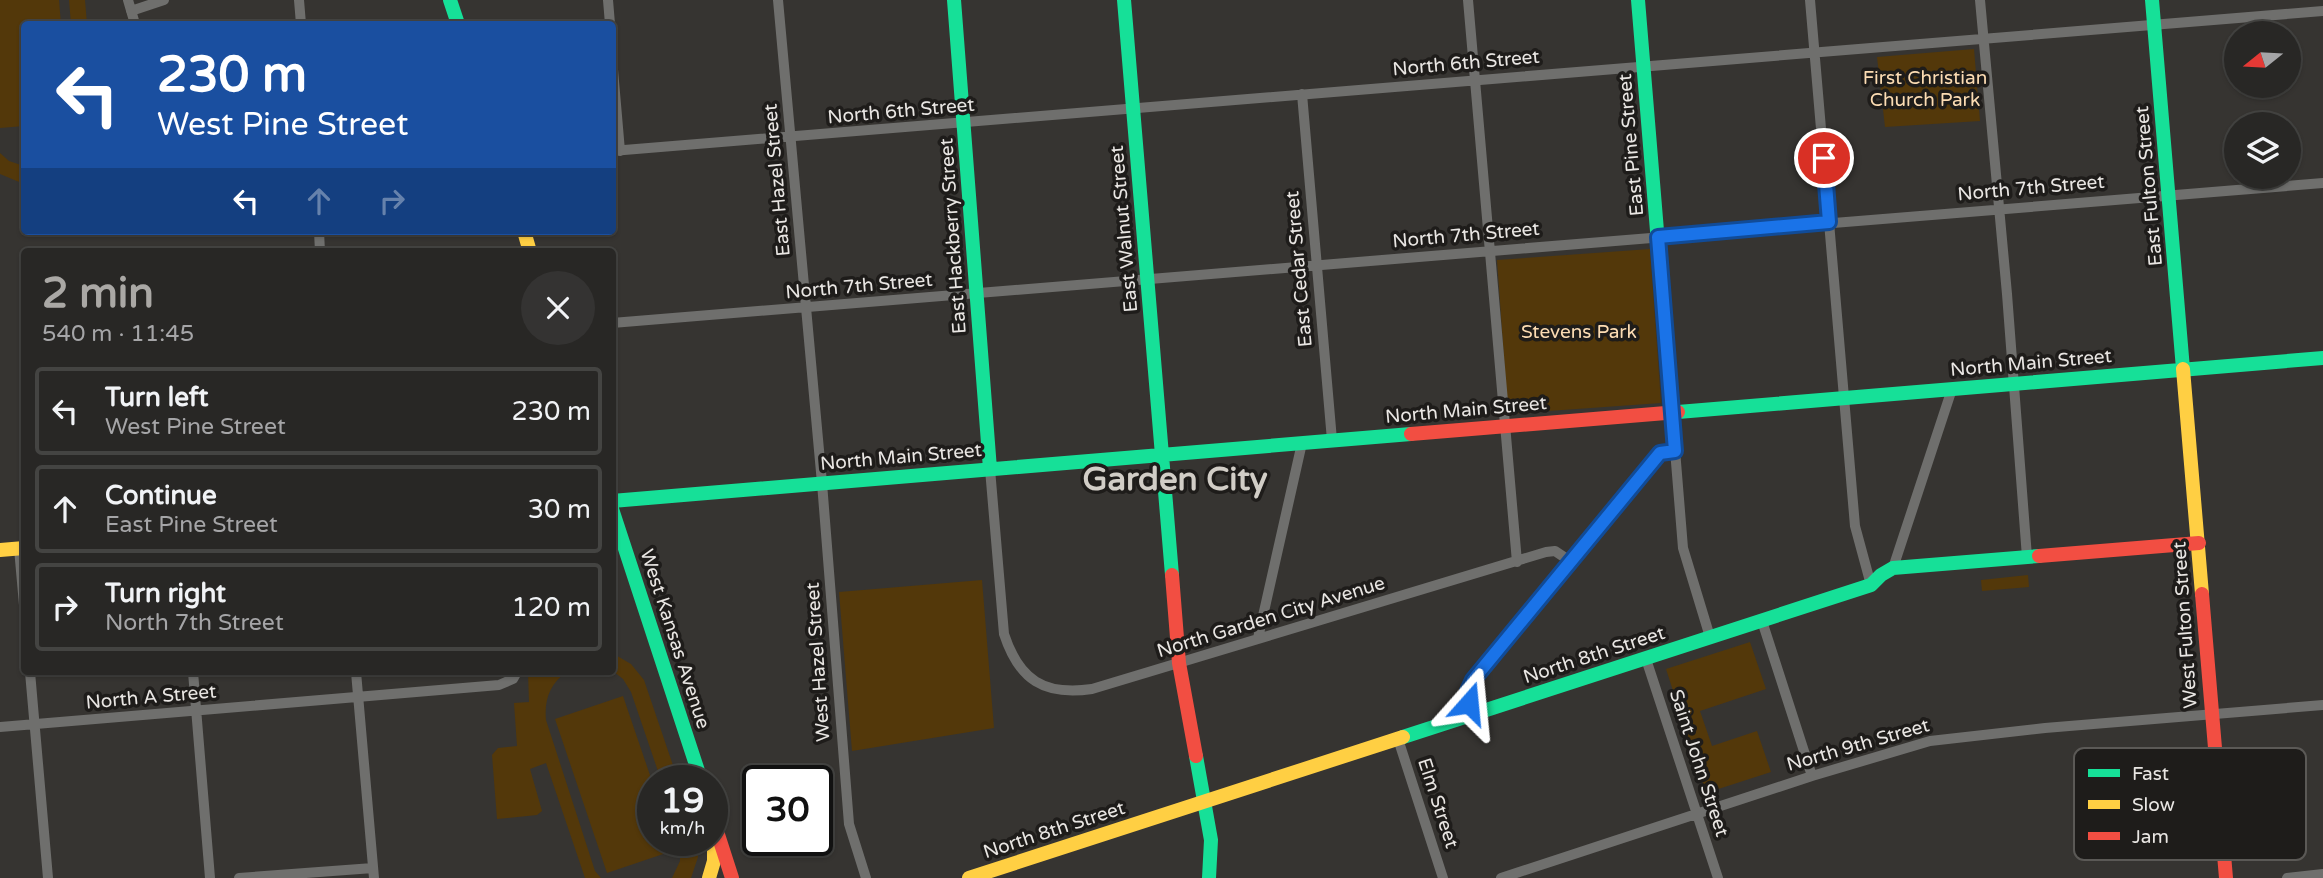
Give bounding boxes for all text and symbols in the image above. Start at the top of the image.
north arrow [2224,21,2301,98]
map controls [2224,21,2301,189]
text: 230 m [157,46,307,105]
street label: North 6th Street [1392,46,1540,80]
icon: left [42,49,133,140]
park label: First Christian Church Park [1863,67,1987,111]
street label: East Pine Street [1614,73,1648,217]
street label: North 6th Street [827,94,975,128]
street label: East Hazel Street [759,103,795,257]
street label: East Fulton Street [2131,105,2167,267]
text: West Pine Street [157,106,408,144]
button: layers [2224,112,2301,189]
pin [1794,128,1854,188]
street label: East Hackberry Street [935,137,971,335]
icon: arrive [1805,139,1843,177]
street label: East Walnut Street [1106,145,1142,313]
street label: North 7th Street [1957,171,2105,205]
icon: left [227,182,265,220]
icon: ahead [300,182,338,220]
icon: right [373,182,411,220]
street label: East Cedar Street [1281,190,1317,348]
street label: North 7th Street [1392,218,1540,252]
text: 2 min [42,268,154,319]
street label: North 7th Street [785,269,933,303]
button: close [521,271,595,345]
text: 540 m · 11:45 [42,320,194,348]
park label: Stevens Park [1521,321,1637,343]
street label: North Main Street [1949,345,2113,381]
text: Turn left [105,382,208,413]
icon: left [46,392,84,430]
street label: North Main Street [1384,392,1548,428]
text: 230 m [511,396,591,427]
text: West Pine Street [105,413,286,441]
street label: North Main Street [819,439,983,475]
district label: Garden City [1082,460,1268,499]
text: Continue [105,480,217,511]
icon: ahead [46,490,84,528]
text: 30 m [528,494,591,525]
text: East Pine Street [105,511,278,539]
street label: West Fulton Street [2168,541,2202,709]
street label: West Kansas Avenue [636,547,714,731]
street label: North Garden City Avenue [1154,572,1388,662]
text: Turn right [105,578,226,609]
street label: West Hazel Street [801,582,835,742]
icon: right [46,588,84,626]
text: 120 m [511,592,591,623]
text: North 7th Street [105,609,284,637]
street label: North 8th Street [1520,622,1668,688]
position arrow [1432,666,1506,740]
street label: North A Street [85,680,217,714]
street label: Saint John Street [1665,687,1733,839]
street label: North 9th Street [1784,714,1932,776]
legend [2074,748,2306,860]
street label: Elm Street [1413,755,1463,851]
text: Fast [2132,763,2169,785]
speed limit sign: 30 [742,765,833,856]
text: 19 [661,780,704,822]
text: Slow [2132,794,2175,816]
street label: North 8th Street [980,797,1128,863]
text: km/h [660,817,705,839]
text: Jam [2132,826,2169,848]

